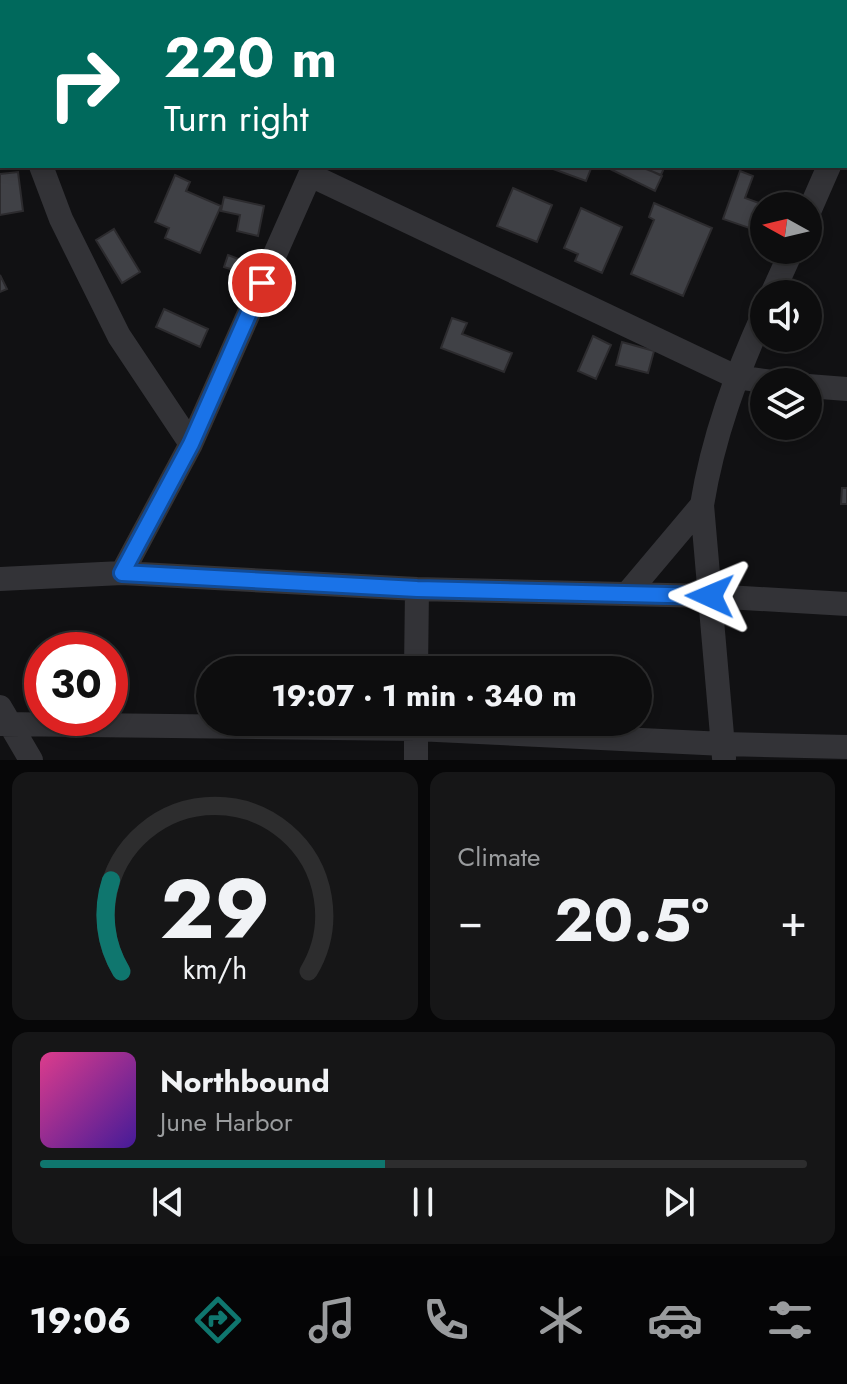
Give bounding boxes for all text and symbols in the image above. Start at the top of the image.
text: 220 m [164,17,337,98]
icon: right [32,32,136,136]
text: Turn right [164,92,309,144]
north arrow [750,192,822,264]
map controls [750,192,822,440]
pin [228,249,296,317]
icon: arrive [240,261,284,305]
button: sound [750,280,822,352]
button: layers [750,368,822,440]
position arrow [668,554,752,638]
speed limit sign: 30 [24,632,128,736]
text: 19:07 · 1 min · 340 m [271,674,577,717]
text: Climate [458,838,540,876]
text: 29 [160,849,270,969]
text: 20.5° [554,877,709,964]
text: − [458,889,483,953]
text: + [780,889,807,953]
text: km/h [182,948,247,990]
text: Northbound [160,1060,330,1103]
text: June Harbor [160,1103,293,1141]
icon: previous [146,1180,190,1224]
icon: pause [401,1180,445,1224]
icon: next [657,1180,701,1224]
icon: directions [190,1292,246,1348]
icon: music [304,1292,360,1348]
icon: phone [418,1292,474,1348]
icon: climate [533,1292,589,1348]
icon: car [647,1292,703,1348]
icon: filters [762,1292,818,1348]
text: 19:06 [29,1294,131,1346]

